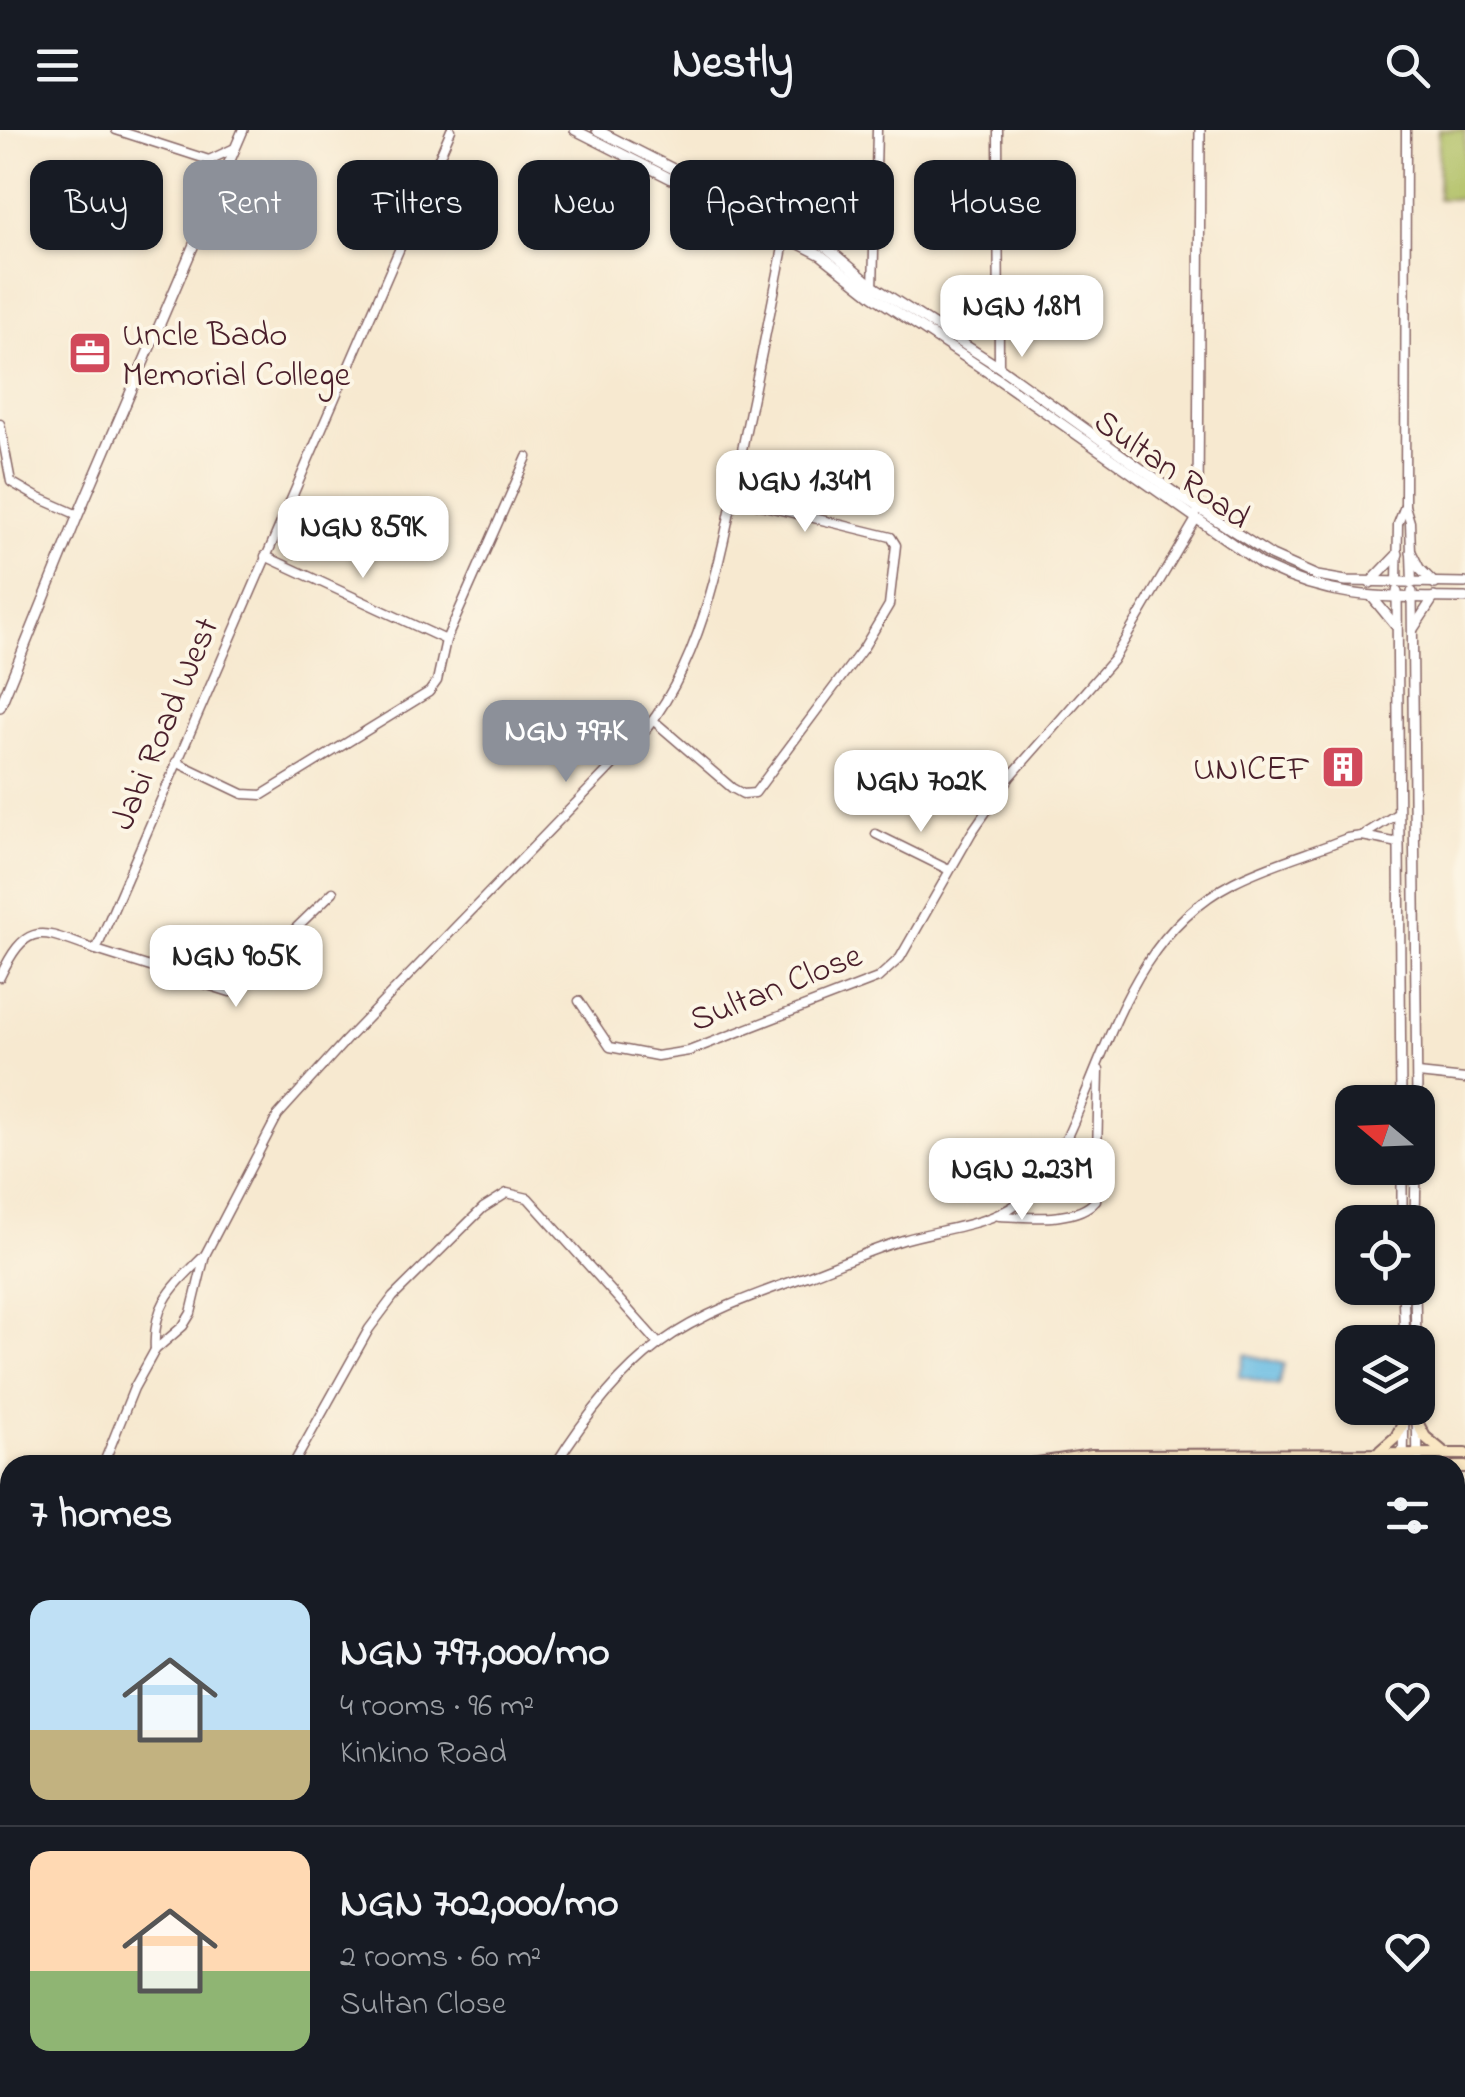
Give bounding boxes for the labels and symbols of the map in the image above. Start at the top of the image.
pin: NGN 1.8M [919,275,1125,360]
place label: Uncle Bado Memorial College [122,311,351,402]
office icon: Uncle Bado Memorial College [67,330,113,376]
street label: Sultan Road [1082,398,1260,544]
pin: NGN 1.34M [691,450,919,535]
pin: NGN 859K [260,496,466,581]
street label: Jabi Road West [98,610,234,839]
pin: NGN 797K [463,700,669,785]
building icon: UNICEF [1320,744,1366,790]
place label: UNICEF [1193,745,1310,796]
pin: NGN 702K [818,750,1024,835]
pin: NGN 905K [133,925,339,1010]
street label: Sultan Close [683,931,870,1047]
north arrow [1335,1085,1435,1185]
pin: NGN 2.23M [908,1138,1136,1223]

